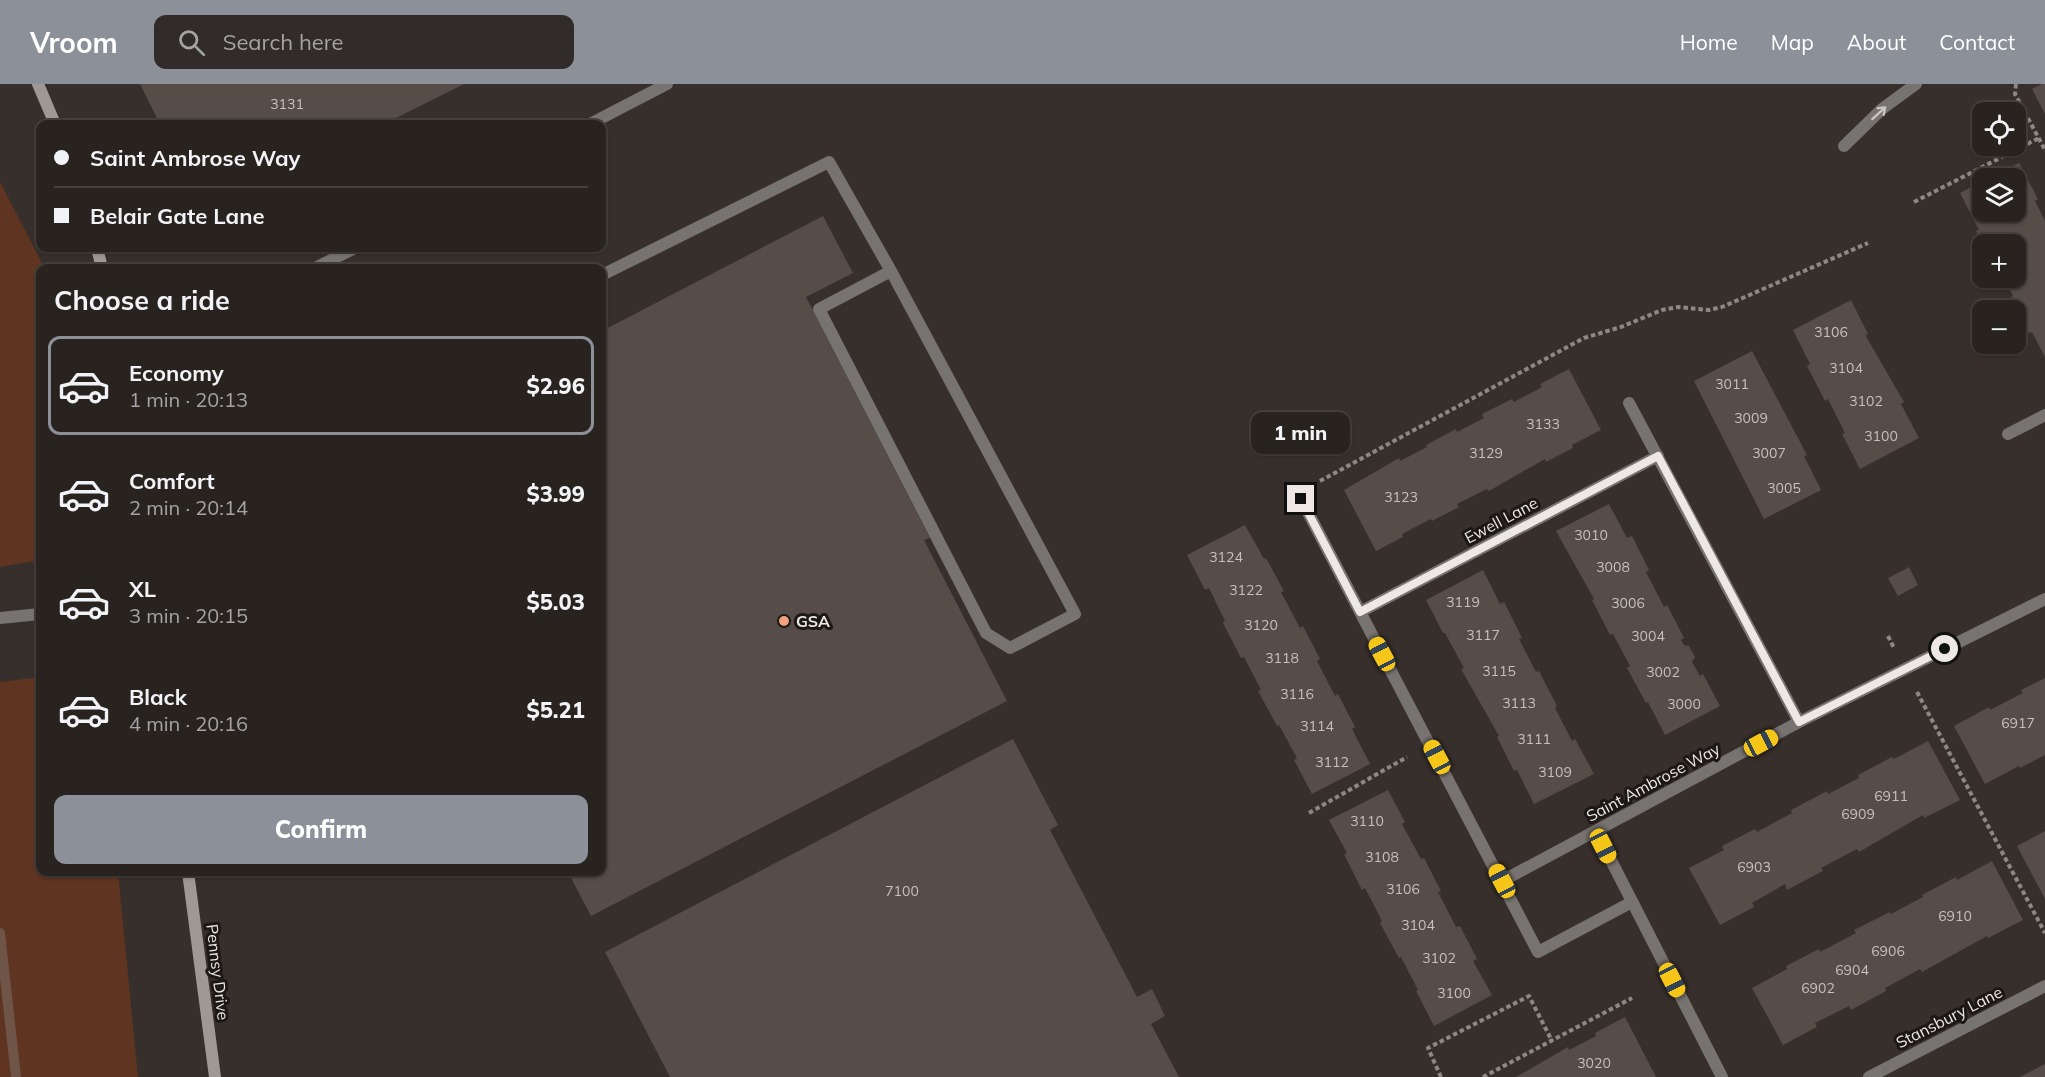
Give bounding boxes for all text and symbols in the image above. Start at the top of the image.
search box [154,15,574,69]
text: Vroom [30,25,118,60]
icon: search [175,26,208,59]
text: Search here [223,28,344,56]
text: Home [1680,29,1738,55]
text: Map [1771,29,1814,55]
text: About [1847,29,1906,55]
text: Contact [1939,29,2015,55]
house number: 3131 [270,95,304,113]
map controls [1972,102,2026,354]
button: locate [1972,102,2026,156]
one-way arrow [1871,106,1886,120]
text: Saint Ambrose Way [90,144,301,172]
button: layers [1972,168,2026,222]
text: Belair Gate Lane [90,202,265,230]
button: + [1972,234,2026,288]
text: Choose a ride [54,283,230,317]
button: − [1972,300,2026,354]
house number: 3106 [1814,323,1848,341]
icon: car [57,359,111,413]
text: Economy [129,359,224,387]
house number: 3104 [1829,359,1863,377]
text: $2.96 [526,372,585,400]
house number: 3011 [1715,375,1749,393]
text: 1 min · 20:13 [129,387,248,412]
house number: 3102 [1849,392,1883,410]
house number: 3009 [1734,409,1768,427]
callout: 1 min [1252,412,1350,454]
house number: 3133 [1526,415,1560,433]
text: 1 min [1274,420,1327,445]
house number: 3100 [1864,427,1898,445]
house number: 3129 [1469,444,1503,462]
house number: 3007 [1752,444,1786,462]
icon: car [57,467,111,521]
text: Comfort [129,467,215,495]
house number: 3005 [1767,479,1801,497]
text: $3.99 [526,480,585,508]
route end [1287,485,1314,512]
house number: 3123 [1384,488,1418,506]
street label: Ewell Lane [1461,492,1541,548]
text: 2 min · 20:14 [129,495,248,520]
house number: 3010 [1574,526,1608,544]
house number: 3124 [1209,548,1243,566]
house number: 3008 [1596,558,1630,576]
icon: car [57,575,111,629]
text: XL [129,575,156,603]
house number: 3122 [1229,581,1263,599]
text: $5.03 [526,588,585,616]
house number: 3119 [1446,593,1480,611]
house number: 3006 [1611,594,1645,612]
text: 3 min · 20:15 [129,603,248,628]
place label: GSA [796,611,830,631]
marker: GSA [777,614,791,628]
house number: 3120 [1244,616,1278,634]
house number: 3117 [1466,626,1500,644]
house number: 3004 [1631,627,1665,645]
car [1366,634,1398,674]
route start [1931,635,1958,662]
house number: 3118 [1265,649,1299,667]
house number: 3115 [1482,662,1516,680]
house number: 3002 [1646,663,1680,681]
icon: car [57,683,111,737]
text: Black [129,683,187,711]
house number: 3116 [1280,685,1314,703]
house number: 3113 [1502,694,1536,712]
house number: 3000 [1667,695,1701,713]
text: $5.21 [526,696,585,724]
text: 4 min · 20:16 [129,711,248,736]
house number: 6917 [2001,714,2035,732]
house number: 3114 [1300,717,1334,735]
car [1741,727,1781,759]
house number: 3111 [1517,730,1551,748]
car [1421,737,1453,777]
street label: Saint Ambrose Way [1583,738,1724,826]
house number: 3112 [1315,753,1349,771]
house number: 3109 [1538,763,1572,781]
house number: 6911 [1874,787,1908,805]
button: Confirm [54,795,588,864]
house number: 6909 [1841,805,1875,823]
house number: 3110 [1350,812,1384,830]
car [1587,826,1619,866]
house number: 3108 [1365,848,1399,866]
house number: 6903 [1737,858,1771,876]
car [1486,861,1518,901]
house number: 3106 [1386,880,1420,898]
house number: 7100 [885,882,919,900]
house number: 6910 [1938,907,1972,925]
house number: 3104 [1401,916,1435,934]
street label: Pennsy Drive [202,923,234,1021]
house number: 6906 [1871,942,1905,960]
house number: 3102 [1422,949,1456,967]
car [1656,960,1688,1000]
house number: 6904 [1835,961,1869,979]
house number: 6902 [1801,979,1835,997]
street label: Stansbury Lane [1892,982,2006,1052]
house number: 3100 [1437,984,1471,1002]
house number: 3020 [1577,1054,1611,1072]

